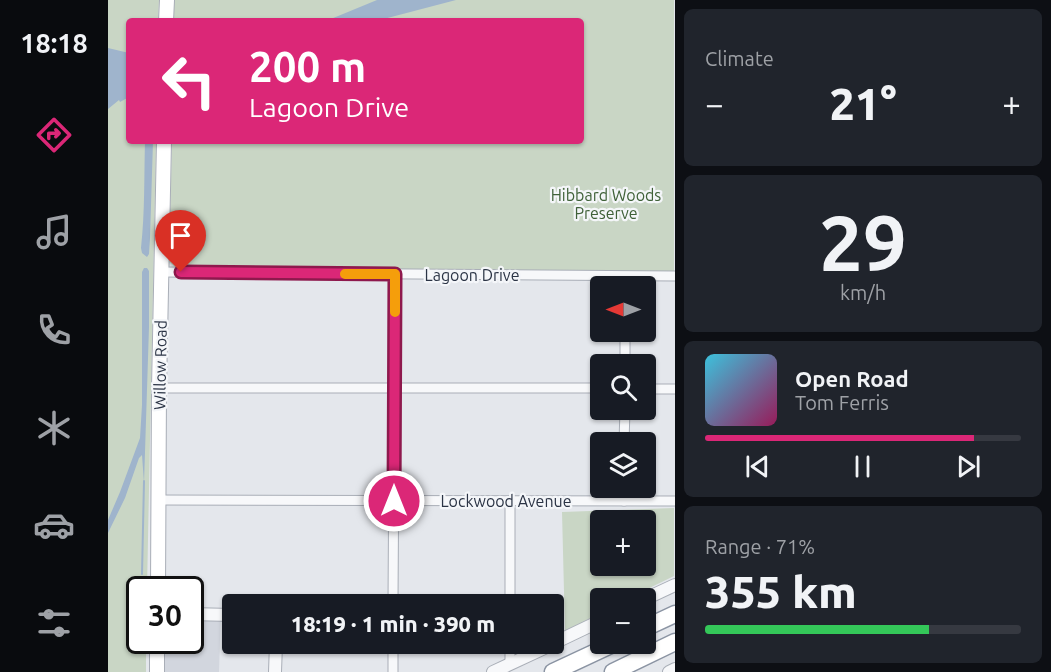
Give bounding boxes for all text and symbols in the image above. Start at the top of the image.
text: 18:18 [20,28,88,58]
icon: left [150,42,228,120]
text: 200 m [249,43,366,90]
text: Climate [705,47,774,70]
text: 21° [829,78,897,129]
text: − [705,85,724,122]
text: + [1002,85,1021,122]
text: Lagoon Drive [249,92,409,122]
icon: directions [33,114,75,156]
park label: Hibbard Woods Preserve [551,186,661,222]
text: 29 [819,198,907,286]
pin [155,210,206,272]
icon: music [33,211,75,253]
icon: arrive [164,219,197,252]
street label: Lagoon Drive [425,266,519,284]
north arrow [590,276,656,342]
map controls [590,276,656,654]
text: km/h [840,281,886,304]
icon: phone [33,309,75,351]
street label: Willow Road [150,320,170,410]
button: search [590,354,656,420]
text: Open Road [795,366,909,391]
text: Tom Ferris [795,391,889,414]
icon: climate [33,407,75,449]
button: layers [590,432,656,498]
icon: previous [741,450,774,483]
icon: pause [846,450,879,483]
icon: next [952,450,985,483]
position arrow [362,469,426,533]
street label: Lockwood Avenue [440,492,572,510]
icon: car [33,504,75,546]
button: + [590,510,656,576]
text: Range · 71% [705,535,815,558]
text: 355 km [705,566,857,617]
speed limit sign: 30 [126,576,204,654]
button: − [590,588,656,654]
icon: filters [33,602,75,644]
text: 18:19 · 1 min · 390 m [291,611,495,636]

